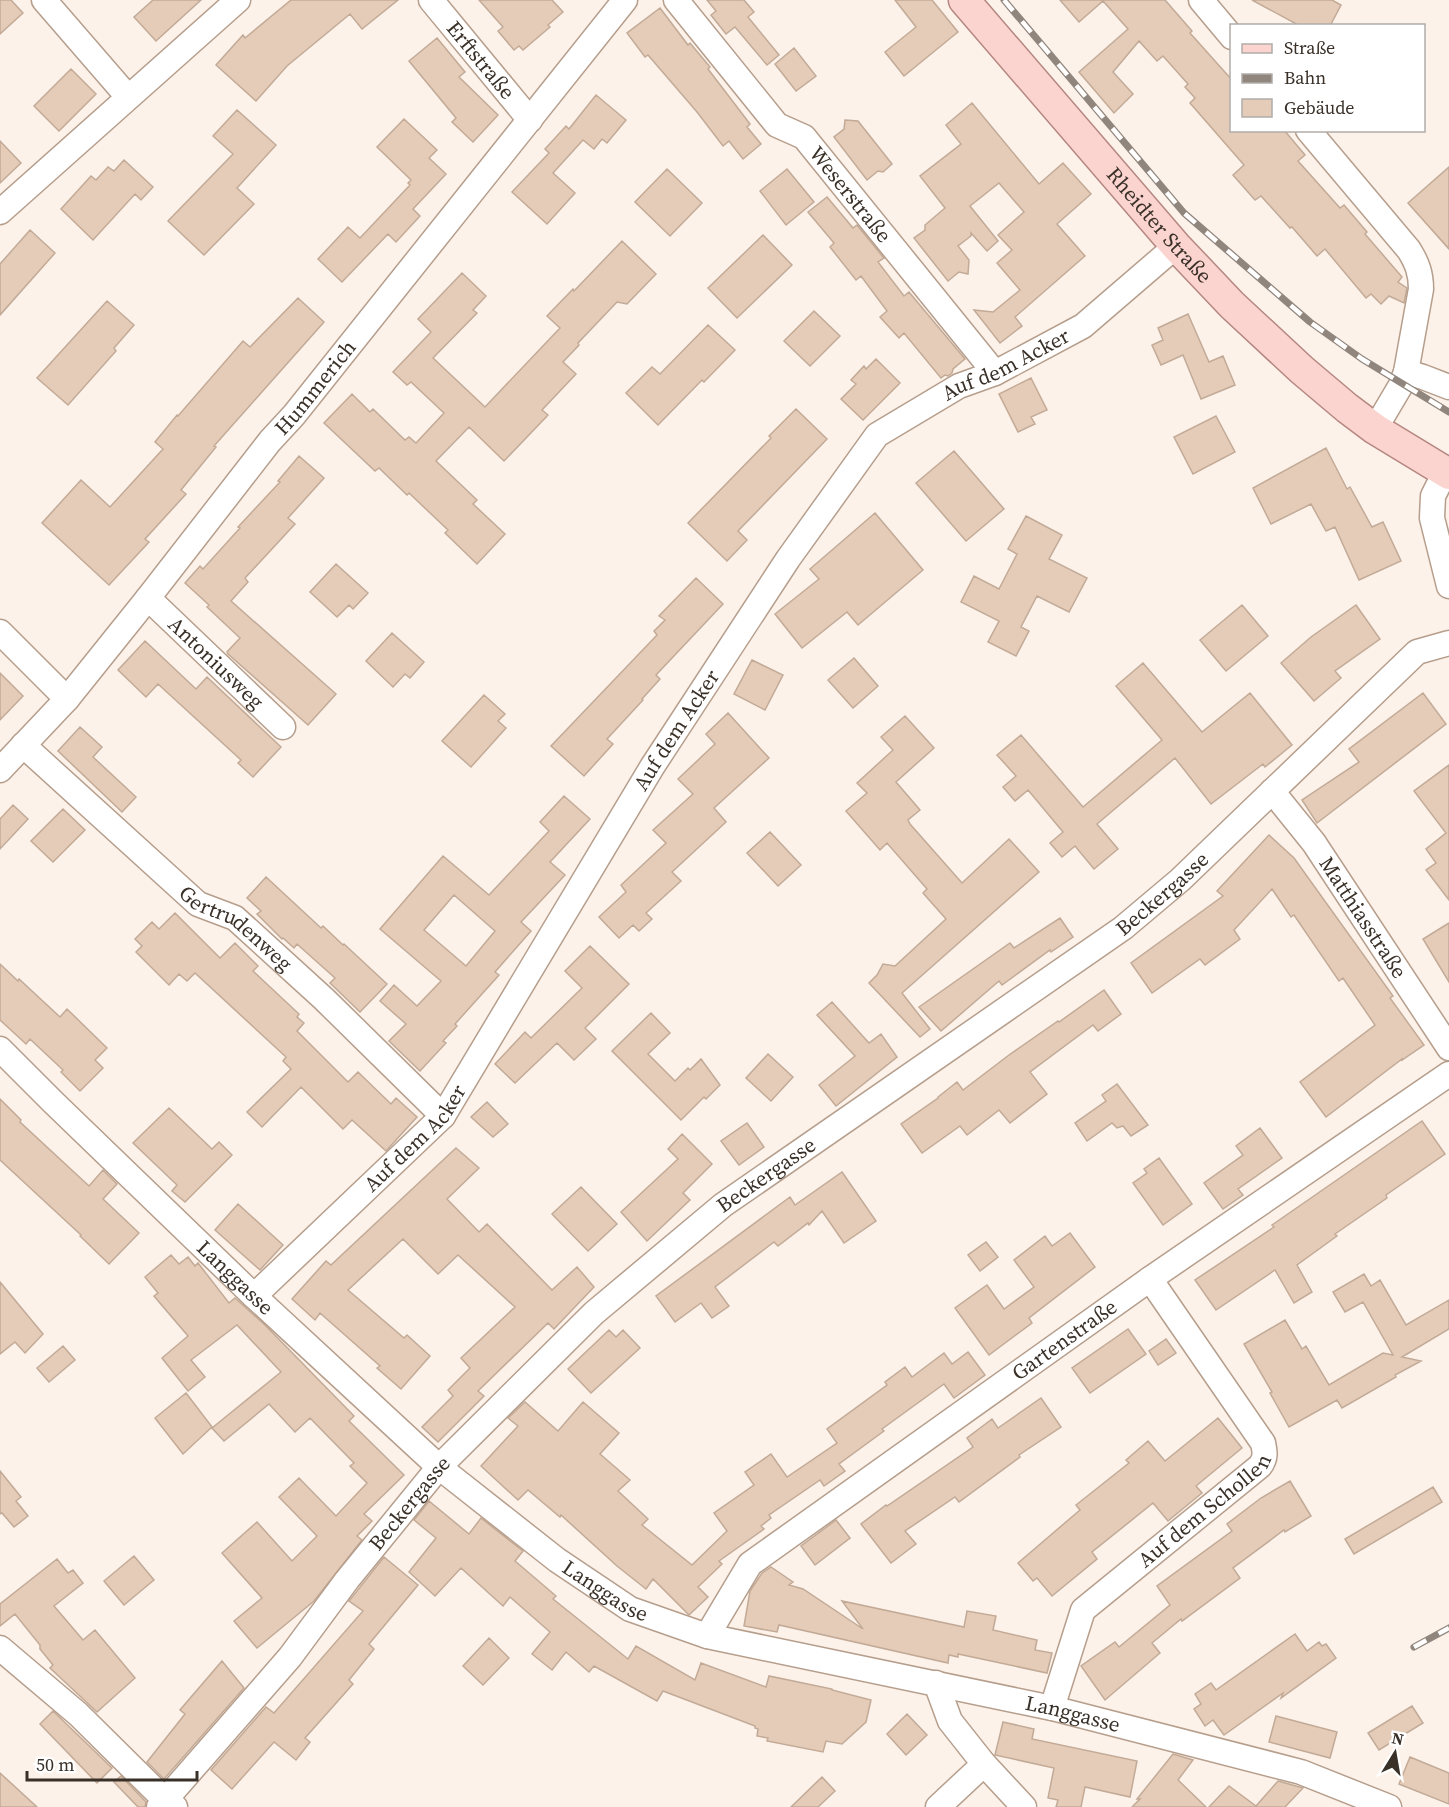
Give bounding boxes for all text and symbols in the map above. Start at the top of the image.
street label: Erftstraße [440,15,522,105]
legend [1230,24,1425,132]
text: Straße [1284,35,1335,60]
text: Bahn [1284,65,1326,90]
text: Gebäude [1284,95,1355,120]
street label: Weserstraße [803,140,899,248]
street label: Rheidter Straße [1100,160,1219,289]
street label: Auf dem Acker [936,321,1075,407]
street label: Hummerich [268,334,362,441]
street label: Antoniusweg [162,610,271,715]
street label: Auf dem Acker [626,664,726,796]
street label: Beckergasse [1109,845,1215,942]
street label: Matthiasstraße [1313,851,1414,984]
street label: Gertrudenweg [173,878,299,978]
street label: Auf dem Acker [357,1079,473,1198]
street label: Beckergasse [711,1130,821,1219]
street label: Langgasse [191,1233,280,1321]
street label: Gartenstraße [1006,1292,1123,1387]
street label: Beckergasse [362,1449,456,1556]
street label: Auf dem Schollen [1131,1449,1278,1574]
street label: Langgasse [557,1553,652,1628]
street label: Langgasse [1023,1688,1123,1739]
north arrow [1365,1723,1425,1783]
text: N [1390,1726,1406,1750]
scale bar [27,1744,196,1782]
text: 50 m [36,1752,74,1777]

